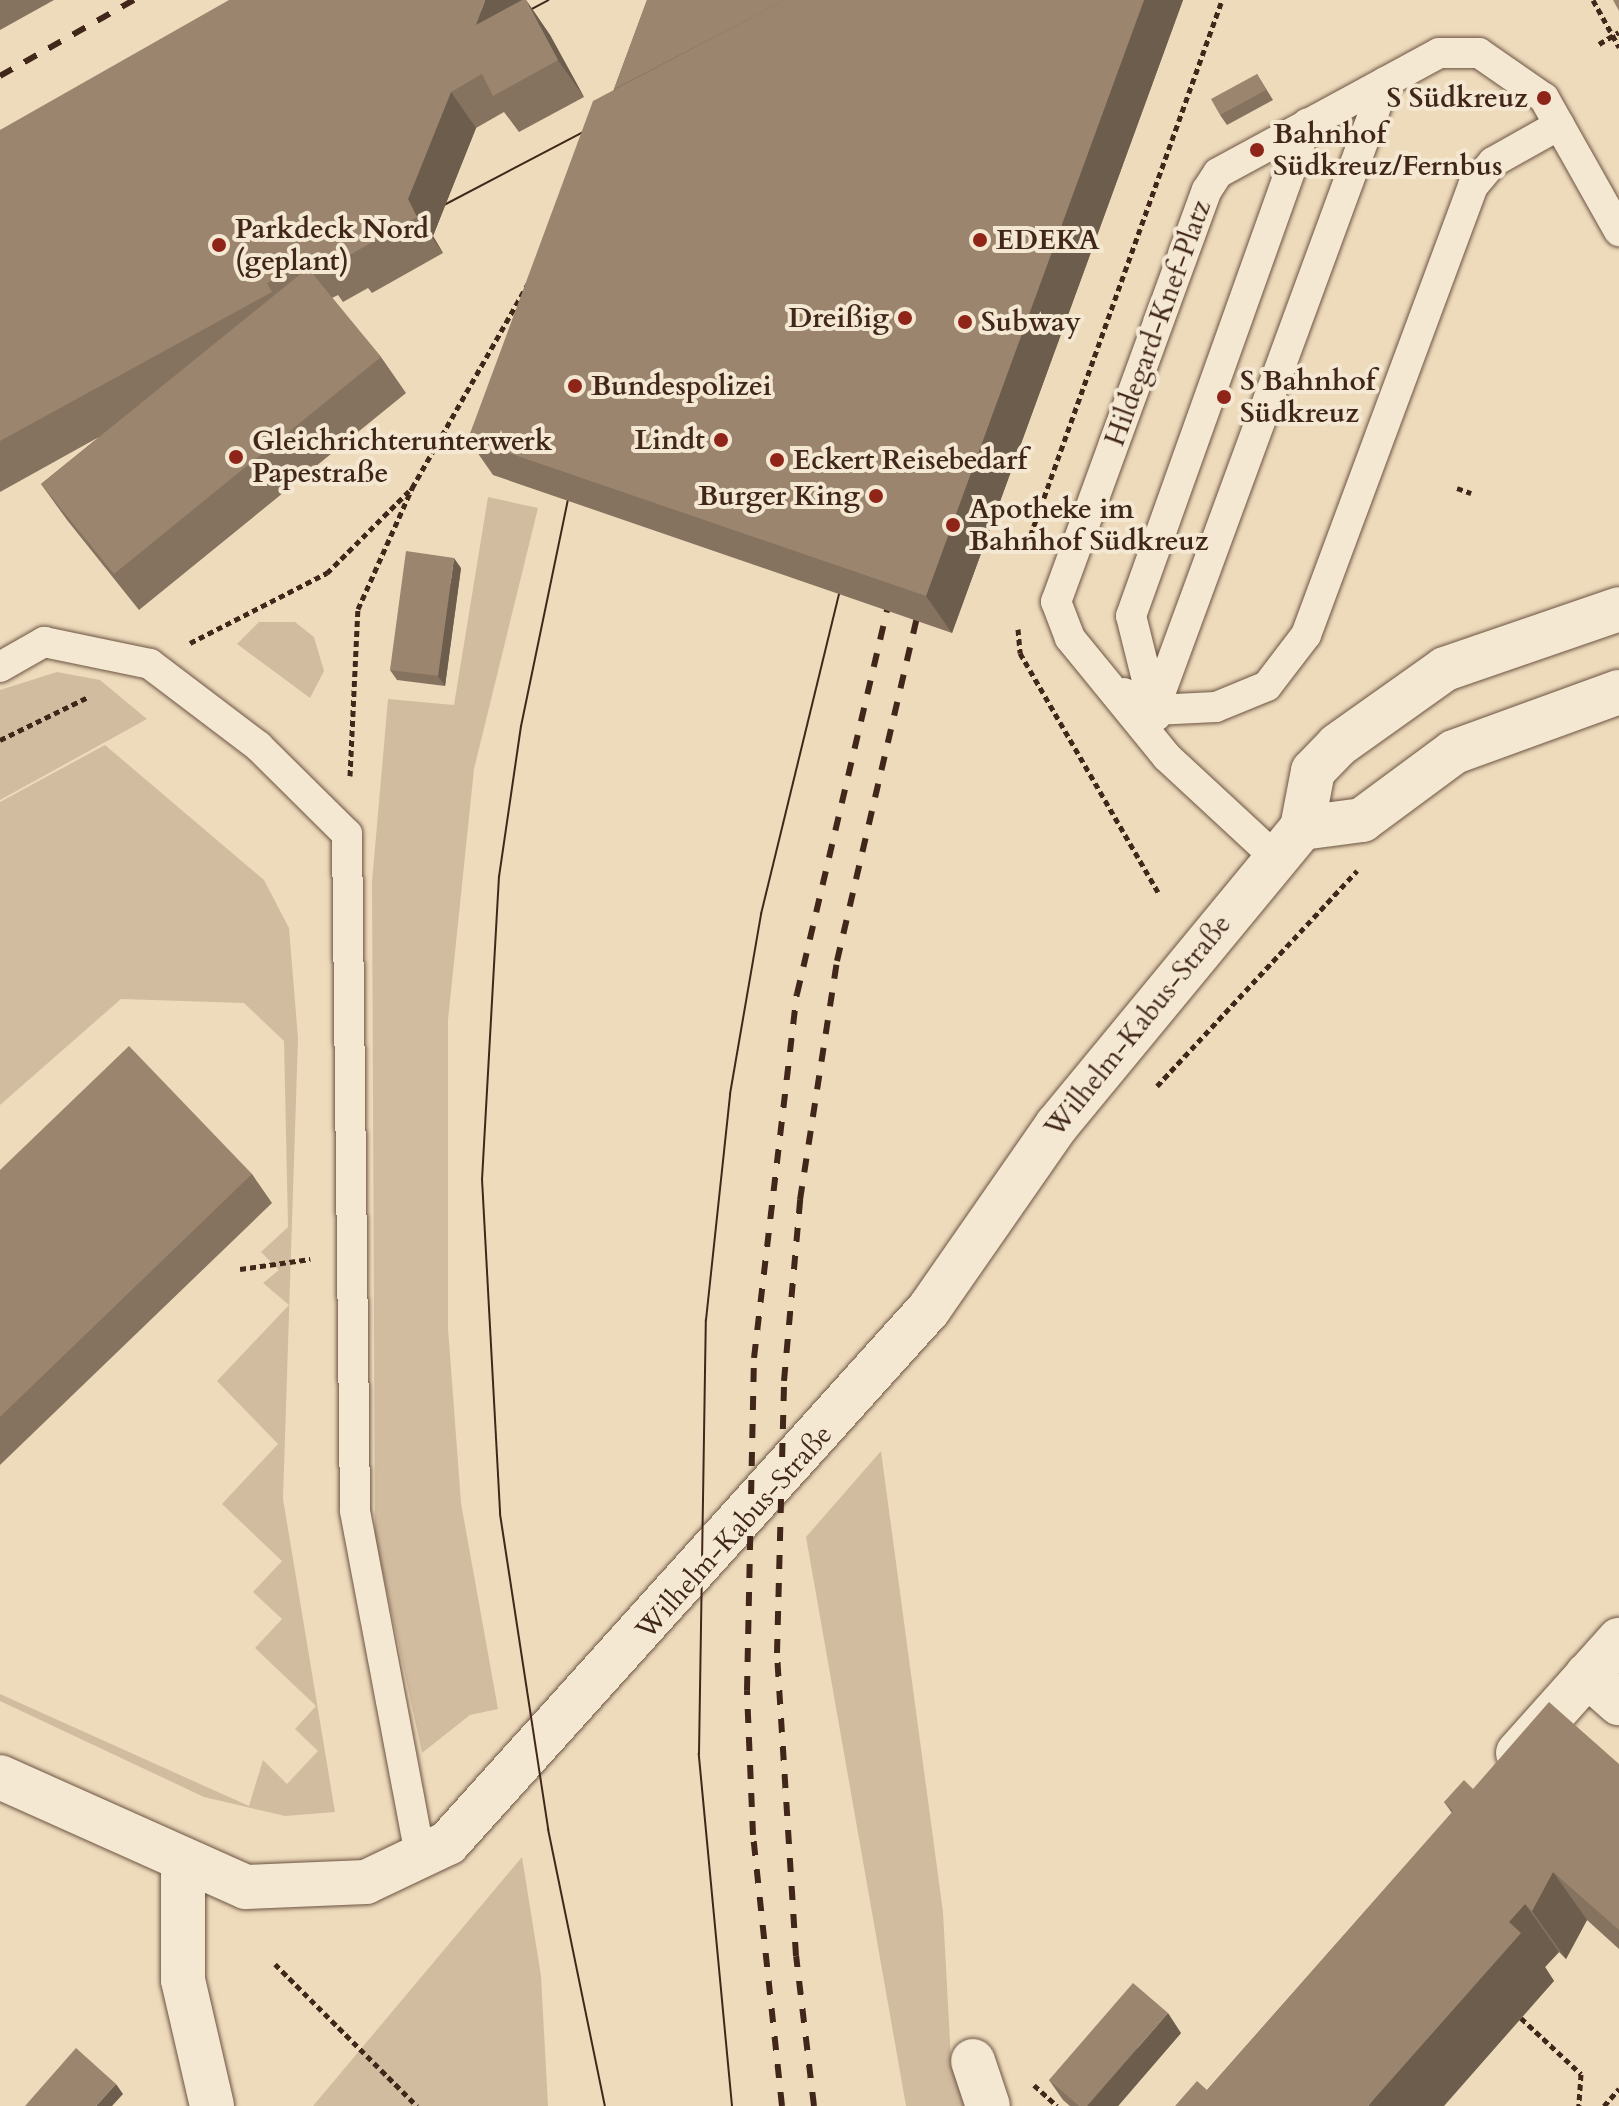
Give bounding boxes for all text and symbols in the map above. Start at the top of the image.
place label: S Südkreuz [1386,81,1528,115]
marker: S Südkreuz [1535,89,1553,107]
place label: Bahnhof Südkreuz/Fernbus [1273,117,1503,183]
marker: Bahnhof Südkreuz/Fernbus [1248,141,1266,159]
street label: Hildegard-Knef-Platz [1098,196,1218,450]
place label: Parkdeck Nord (geplant) [235,212,429,278]
place label: EDEKA [996,223,1100,257]
marker: EDEKA [971,231,989,249]
marker: Parkdeck Nord (geplant) [210,236,228,254]
place label: Dreißig [788,301,889,335]
place label: Subway [981,305,1081,339]
marker: Dreißig [896,309,914,327]
marker: Subway [956,313,974,331]
place label: S Bahnhof Südkreuz [1240,364,1375,430]
place label: Bundespolizei [591,369,772,403]
marker: Bundespolizei [566,377,584,395]
marker: S Bahnhof Südkreuz [1215,388,1233,406]
place label: Lindt [635,423,705,457]
place label: Gleichrichterunterwerk Papestraße [252,424,552,490]
marker: Lindt [712,431,730,449]
place label: Eckert Reisebedarf [793,443,1027,477]
marker: Gleichrichterunterwerk Papestraße [227,448,245,466]
marker: Eckert Reisebedarf [768,451,786,469]
place label: Burger King [698,479,860,513]
marker: Burger King [867,487,885,505]
place label: Apotheke im Bahnhof Südkreuz [969,492,1209,558]
marker: Apotheke im Bahnhof Südkreuz [944,516,962,534]
street label: Wilhelm-Kabus-Straße [1038,908,1238,1144]
street label: Wilhelm-Kabus-Straße [629,1418,839,1646]

